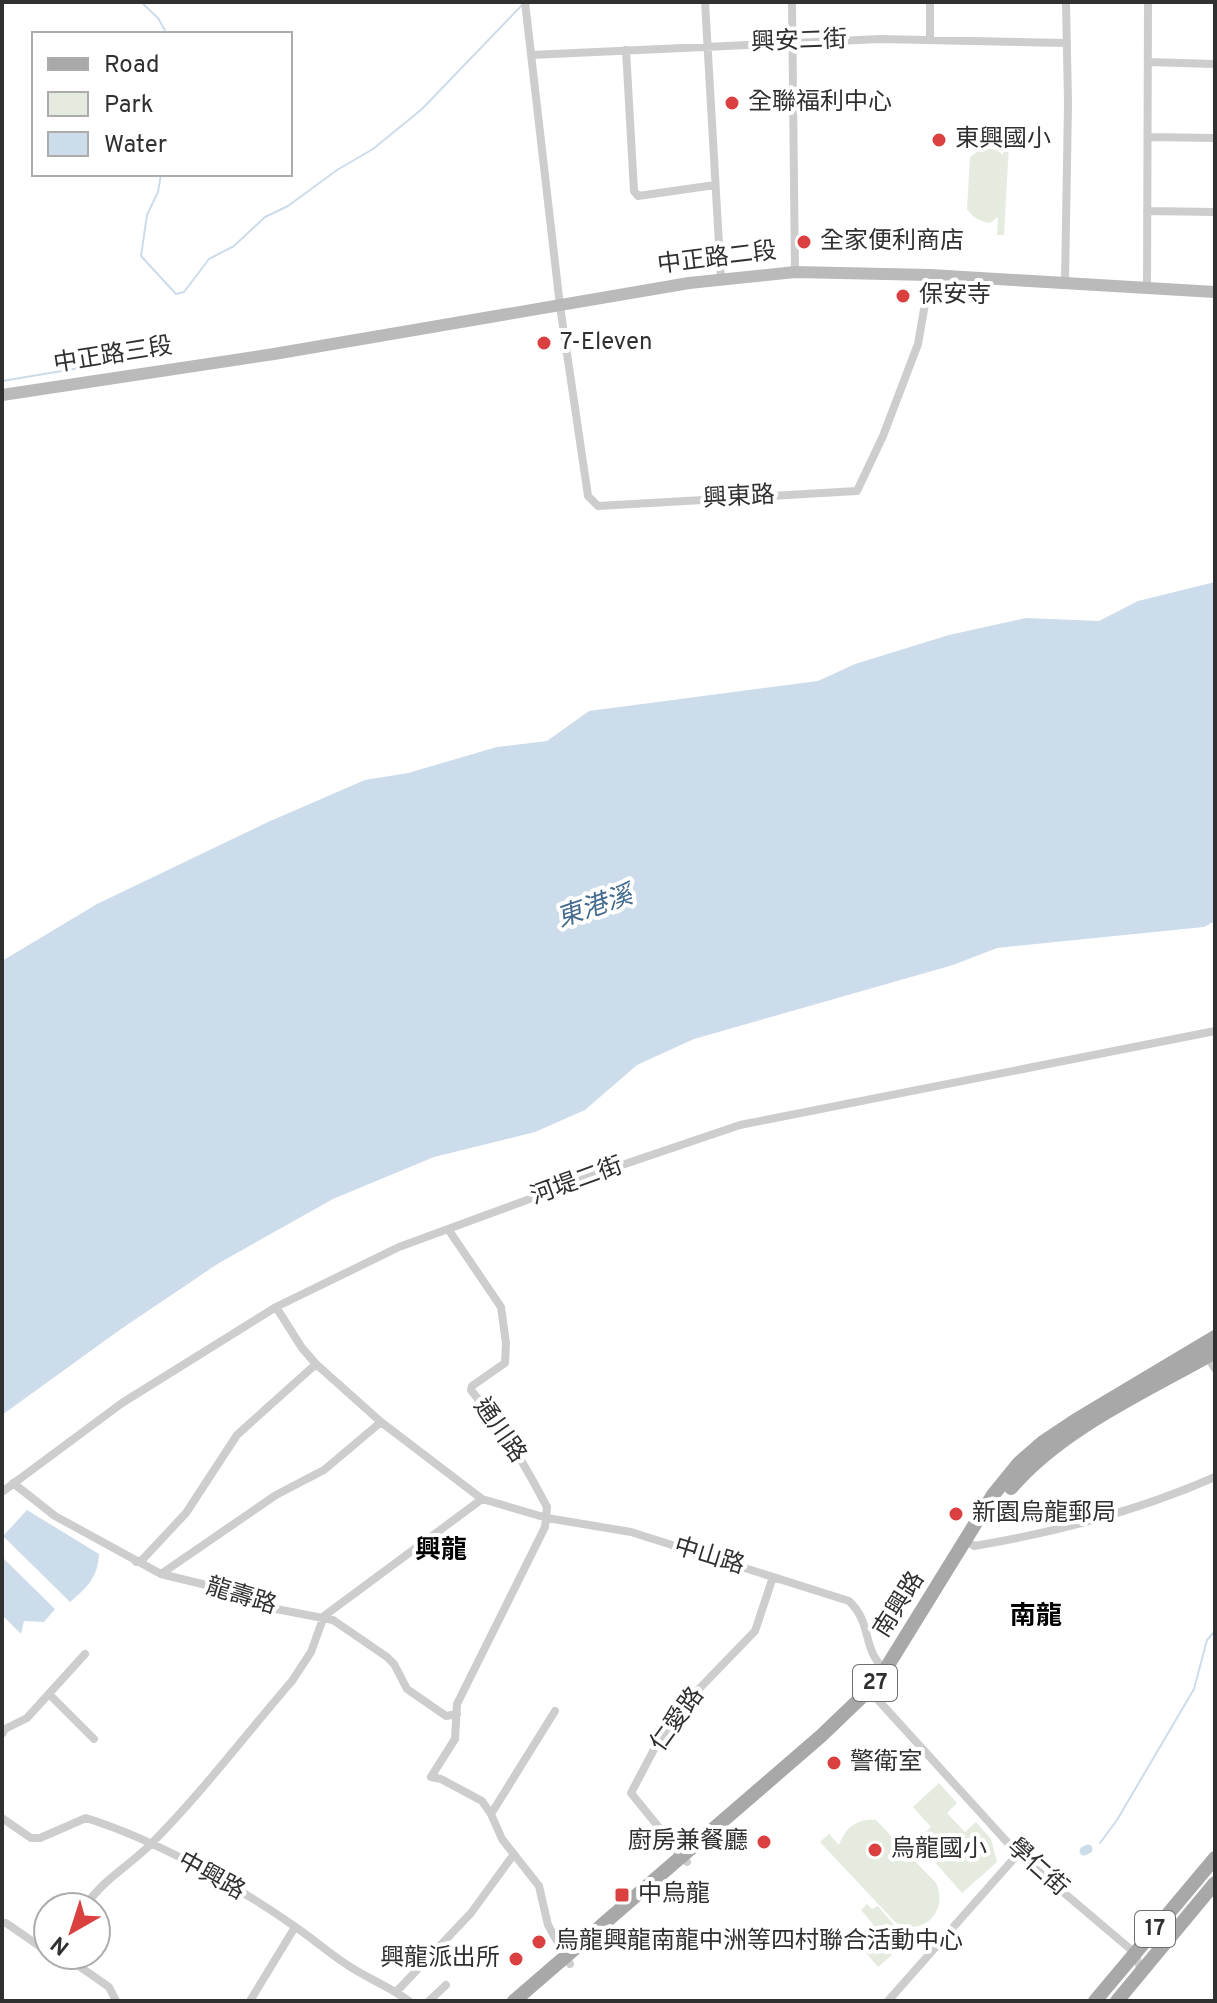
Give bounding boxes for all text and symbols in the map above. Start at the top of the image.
street label: 興安二街 [751,25,847,59]
legend [32,32,292,176]
text: Road [104,51,160,81]
place label: 全聯福利中心 [748,88,892,118]
text: Park [104,91,154,121]
marker: 全聯福利中心 [723,94,741,112]
place label: 東興國小 [955,125,1051,155]
text: Water [104,131,167,161]
marker: 東興國小 [930,131,948,149]
place label: 全家便利商店 [820,227,964,257]
marker: 全家便利商店 [795,233,813,251]
street label: 中正路二段 [656,237,778,281]
place label: 保安寺 [919,281,991,311]
marker: 保安寺 [894,287,912,305]
place label: 7-Eleven [560,328,653,358]
street label: 中正路三段 [51,332,175,380]
marker: 7-Eleven [535,334,553,352]
street label: 興東路 [702,481,776,515]
water label: 東港溪 [553,878,641,936]
street label: 河堤二街 [527,1151,627,1213]
street label: 通川路 [466,1393,532,1469]
place label: 新園烏龍郵局 [972,1499,1116,1529]
marker: 新園烏龍郵局 [947,1505,965,1523]
street label: 中山路 [670,1532,748,1582]
district label: 興龍 [415,1535,467,1568]
street label: 南興路 [868,1567,932,1643]
street label: 龍壽路 [202,1572,280,1622]
district label: 南龍 [1010,1601,1062,1634]
road number: 27 [853,1665,897,1701]
street label: 仁愛路 [645,1682,711,1758]
place label: 警衛室 [850,1748,922,1778]
marker: 警衛室 [825,1754,843,1772]
place label: 廚房兼餐廳 [628,1827,748,1857]
marker: 廚房兼餐廳 [755,1833,773,1851]
street label: 學仁街 [1000,1833,1074,1903]
place label: 烏龍國小 [891,1835,987,1865]
marker: 烏龍國小 [866,1841,884,1859]
street label: 中興路 [172,1846,250,1908]
place label: 中烏龍 [638,1880,710,1910]
marker: 中烏龍 [613,1886,631,1904]
north arrow [32,1891,112,1971]
road number: 17 [1135,1911,1175,1947]
place label: 烏龍興龍南龍中洲等四村聯合活動中心 [555,1927,963,1957]
text: N [46,1929,76,1960]
marker: 烏龍興龍南龍中洲等四村聯合活動中心 [530,1933,548,1951]
place label: 興龍派出所 [380,1944,500,1974]
marker: 興龍派出所 [507,1950,525,1968]

